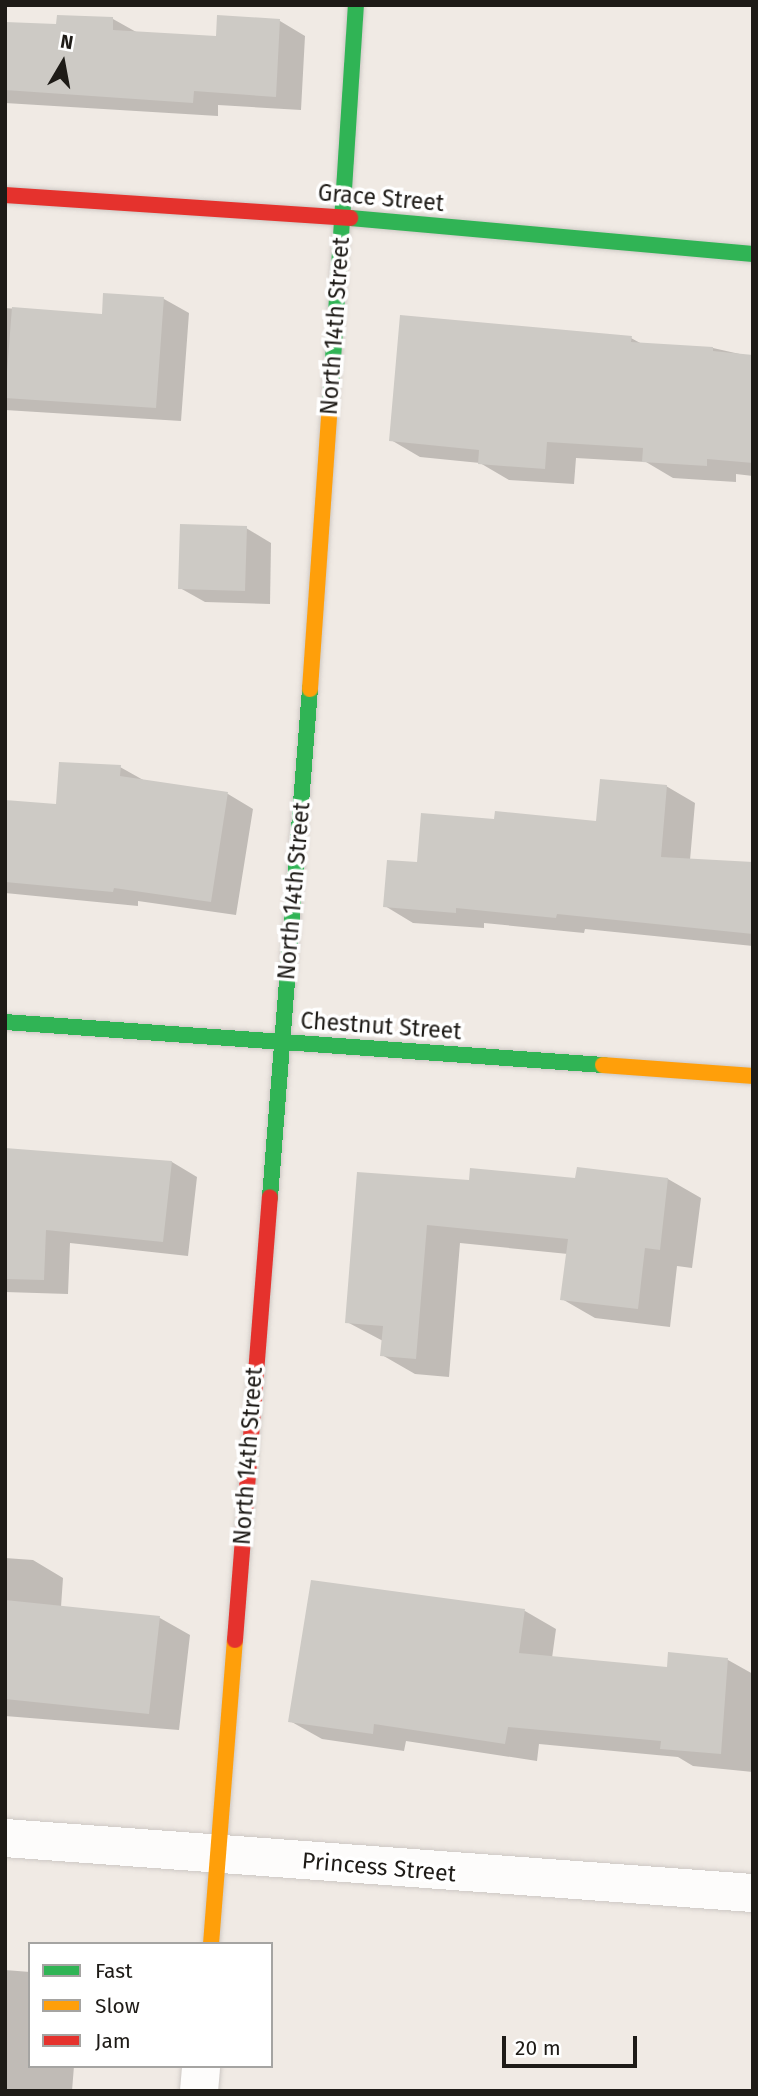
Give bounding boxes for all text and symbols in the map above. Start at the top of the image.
north arrow [28,28,98,98]
text: N [59,29,75,54]
street label: Grace Street [317,179,445,217]
street label: North 14th Street [315,236,355,416]
street label: North 14th Street [272,801,316,981]
street label: Chestnut Street [300,1007,462,1045]
street label: North 14th Street [228,1366,268,1546]
street label: Princess Street [301,1847,457,1887]
legend [28,1942,273,2068]
text: Fast [95,1958,133,1984]
text: Slow [95,1993,140,2019]
scale bar [506,2022,641,2066]
text: Jam [95,2028,131,2054]
text: 20 m [515,2035,561,2061]

